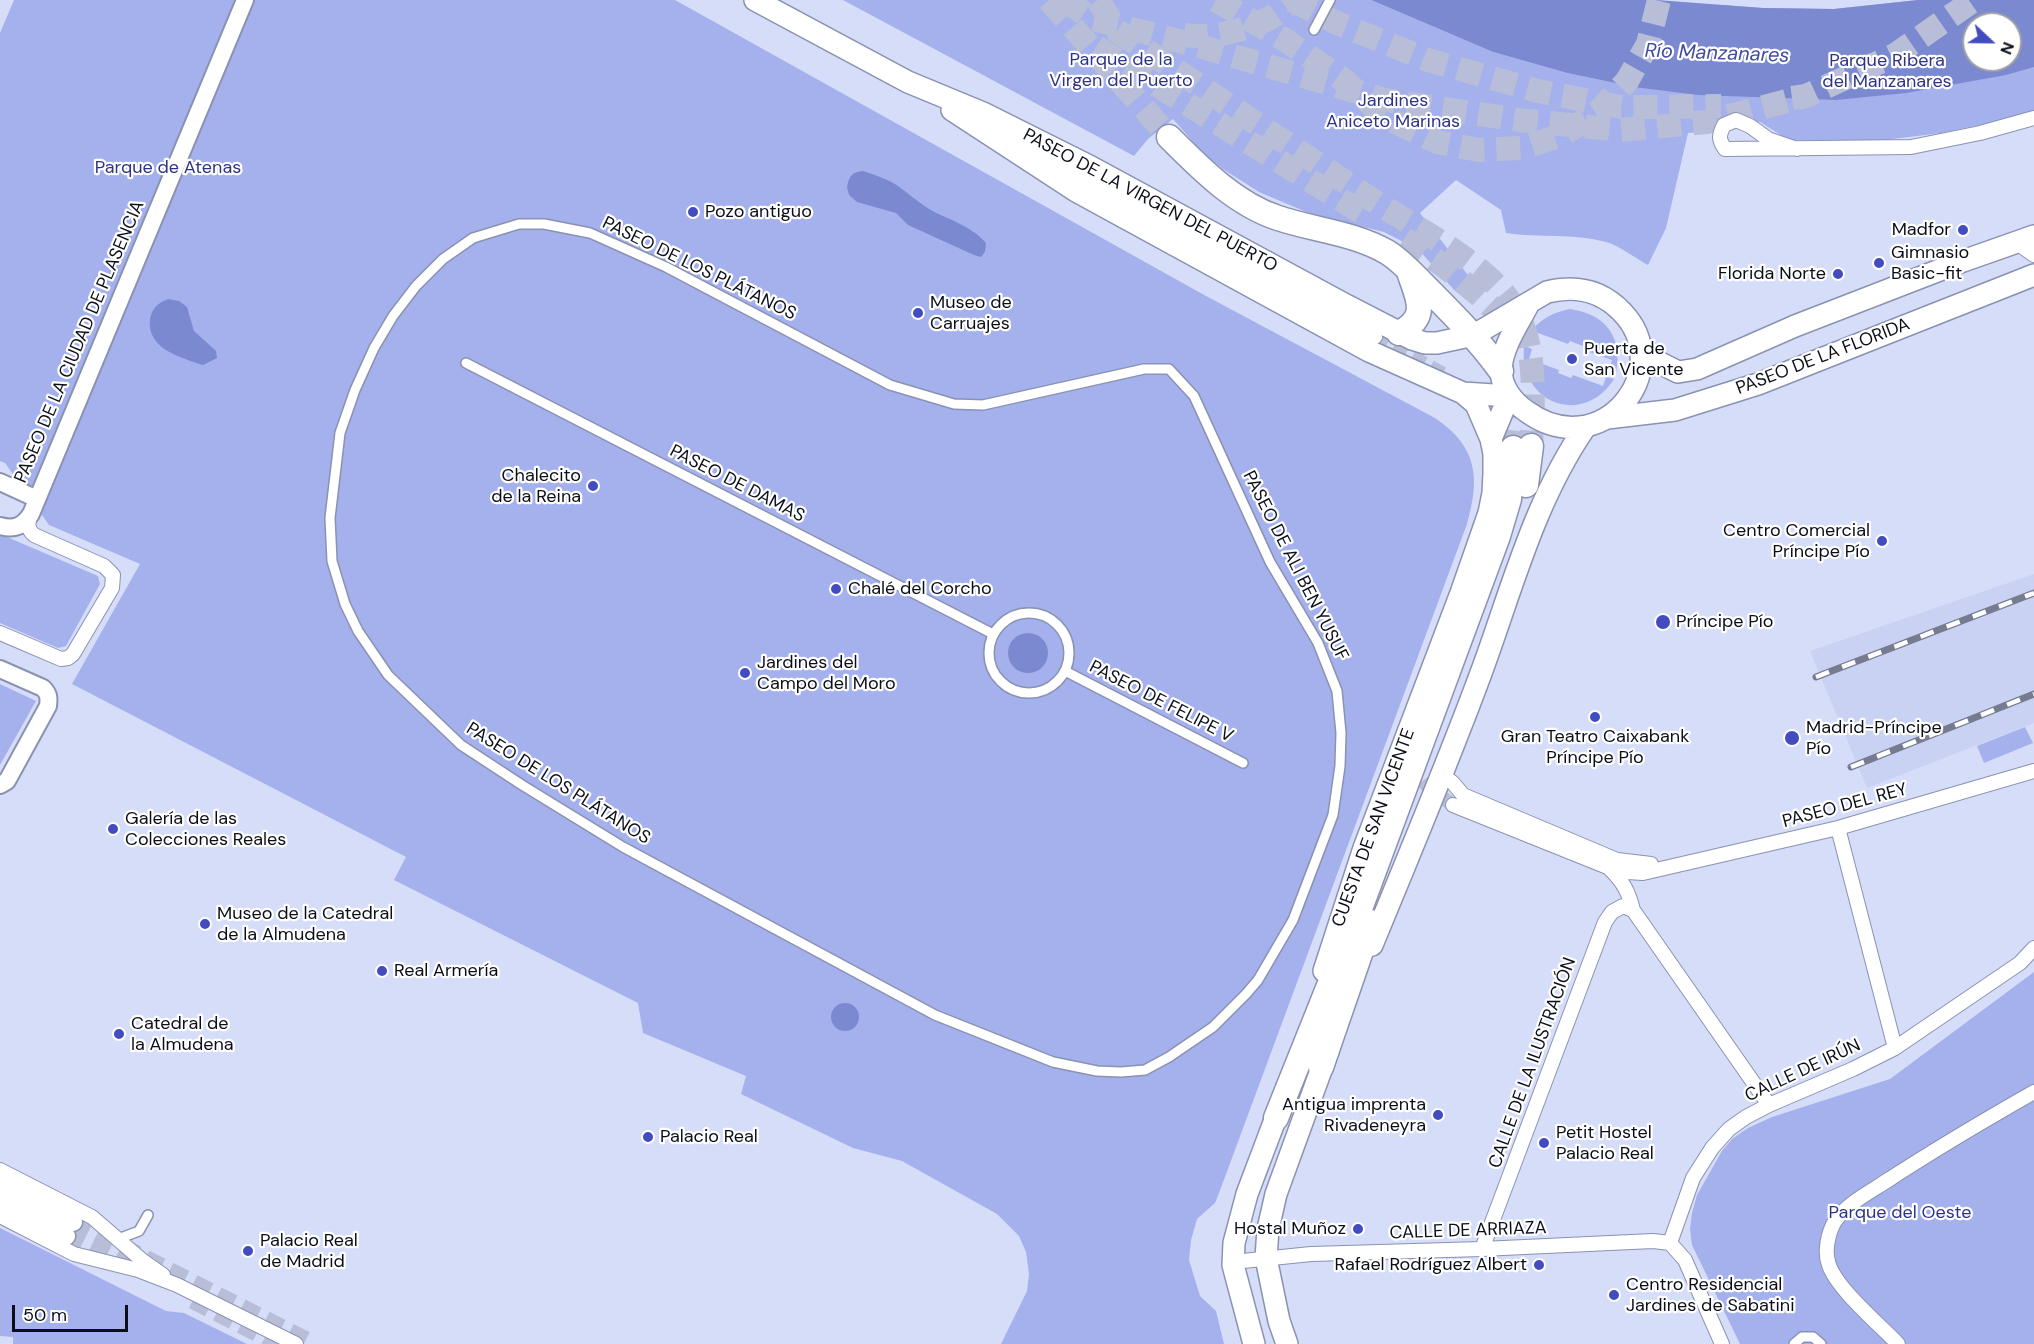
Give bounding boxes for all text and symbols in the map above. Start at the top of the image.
north arrow [1962,12,2022,72]
water label: Río Manzanares [1644,39,1790,69]
text: N [1995,39,2019,58]
park label: Parque de la Virgen del Puerto [1049,49,1193,92]
park label: Parque Ribera del Manzanares [1822,50,1952,92]
park label: Jardines Aniceto Marinas [1326,90,1460,132]
street label: PASEO DE LA VIRGEN DEL PUERTO [1019,125,1281,277]
park label: Parque de Atenas [95,157,241,179]
street label: PASEO DE LA CIUDAD DE PLASENCIA [11,198,149,486]
place label: Pozo antiguo [705,201,812,223]
marker: Pozo antiguo [686,205,700,219]
street label: PASEO DE LOS PLÁTANOS [599,213,799,325]
place label: Madfor [1892,219,1951,241]
marker: Madfor [1956,223,1970,237]
place label: Gimnasio Basic-fit [1891,242,1969,284]
marker: Gimnasio Basic-fit [1872,256,1886,270]
place label: Florida Norte [1718,263,1826,285]
marker: Florida Norte [1831,267,1845,281]
place label: Museo de Carruajes [930,292,1012,334]
marker: Museo de Carruajes [911,306,925,320]
street label: PASEO DE LA FLORIDA [1733,314,1913,400]
place label: Puerta de San Vicente [1584,338,1684,380]
marker: Puerta de San Vicente [1565,352,1579,366]
street label: PASEO DE DAMAS [666,441,808,527]
place label: Chalecito de la Reina [491,465,581,508]
street label: PASEO DE ALI BEN YUSUF [1238,467,1352,665]
marker: Chalecito de la Reina [586,479,600,493]
place label: Centro Comercial Príncipe Pío [1723,520,1870,562]
marker: Centro Comercial Príncipe Pío [1875,534,1889,548]
place label: Chalé del Corcho [848,578,992,600]
marker: Chalé del Corcho [829,582,843,596]
place label: Príncipe Pío [1676,611,1773,633]
marker: Príncipe Pío [1654,613,1672,631]
place label: Jardines del Campo del Moro [757,652,896,694]
street label: PASEO DE FELIPE V [1086,656,1236,748]
marker: Jardines del Campo del Moro [738,666,752,680]
marker: Gran Teatro Caixabank Príncipe Pío [1588,710,1602,724]
place label: Madrid-Príncipe Pío [1806,717,1942,760]
street label: PASEO DE LOS PLÁTANOS [462,718,654,850]
street label: CUESTA DE SAN VICENTE [1328,726,1420,930]
place label: Gran Teatro Caixabank Príncipe Pío [1501,726,1689,768]
marker: Madrid-Príncipe Pío [1783,729,1801,747]
street label: PASEO DEL REY [1780,779,1910,833]
place label: Galería de las Colecciones Reales [125,808,286,850]
marker: Galería de las Colecciones Reales [106,822,120,836]
place label: Museo de la Catedral de la Almudena [217,903,393,946]
marker: Museo de la Catedral de la Almudena [198,917,212,931]
street label: CALLE DE LA ILUSTRACIÓN [1485,955,1581,1171]
place label: Real Armería [394,960,498,982]
marker: Real Armería [375,964,389,978]
place label: Catedral de la Almudena [131,1013,234,1056]
marker: Catedral de la Almudena [112,1027,126,1041]
street label: CALLE DE IRÚN [1742,1035,1864,1107]
place label: Antigua imprenta Rivadeneyra [1282,1094,1426,1136]
marker: Antigua imprenta Rivadeneyra [1431,1108,1445,1122]
place label: Petit Hostel Palacio Real [1556,1122,1654,1164]
place label: Palacio Real [660,1126,758,1148]
marker: Palacio Real [641,1130,655,1144]
marker: Petit Hostel Palacio Real [1537,1136,1551,1150]
park label: Parque del Oeste [1829,1202,1971,1224]
street label: CALLE DE ARRIAZA [1389,1217,1547,1245]
place label: Hostal Muñoz [1234,1218,1346,1240]
marker: Hostal Muñoz [1351,1222,1365,1236]
place label: Palacio Real de Madrid [260,1230,358,1272]
marker: Palacio Real de Madrid [241,1244,255,1258]
place label: Rafael Rodríguez Albert [1335,1254,1527,1276]
marker: Rafael Rodríguez Albert [1532,1258,1546,1272]
place label: Centro Residencial Jardines de Sabatini [1626,1274,1794,1316]
marker: Centro Residencial Jardines de Sabatini [1607,1288,1621,1302]
scale bar [15,1293,130,1331]
text: 50 m [23,1303,67,1327]

